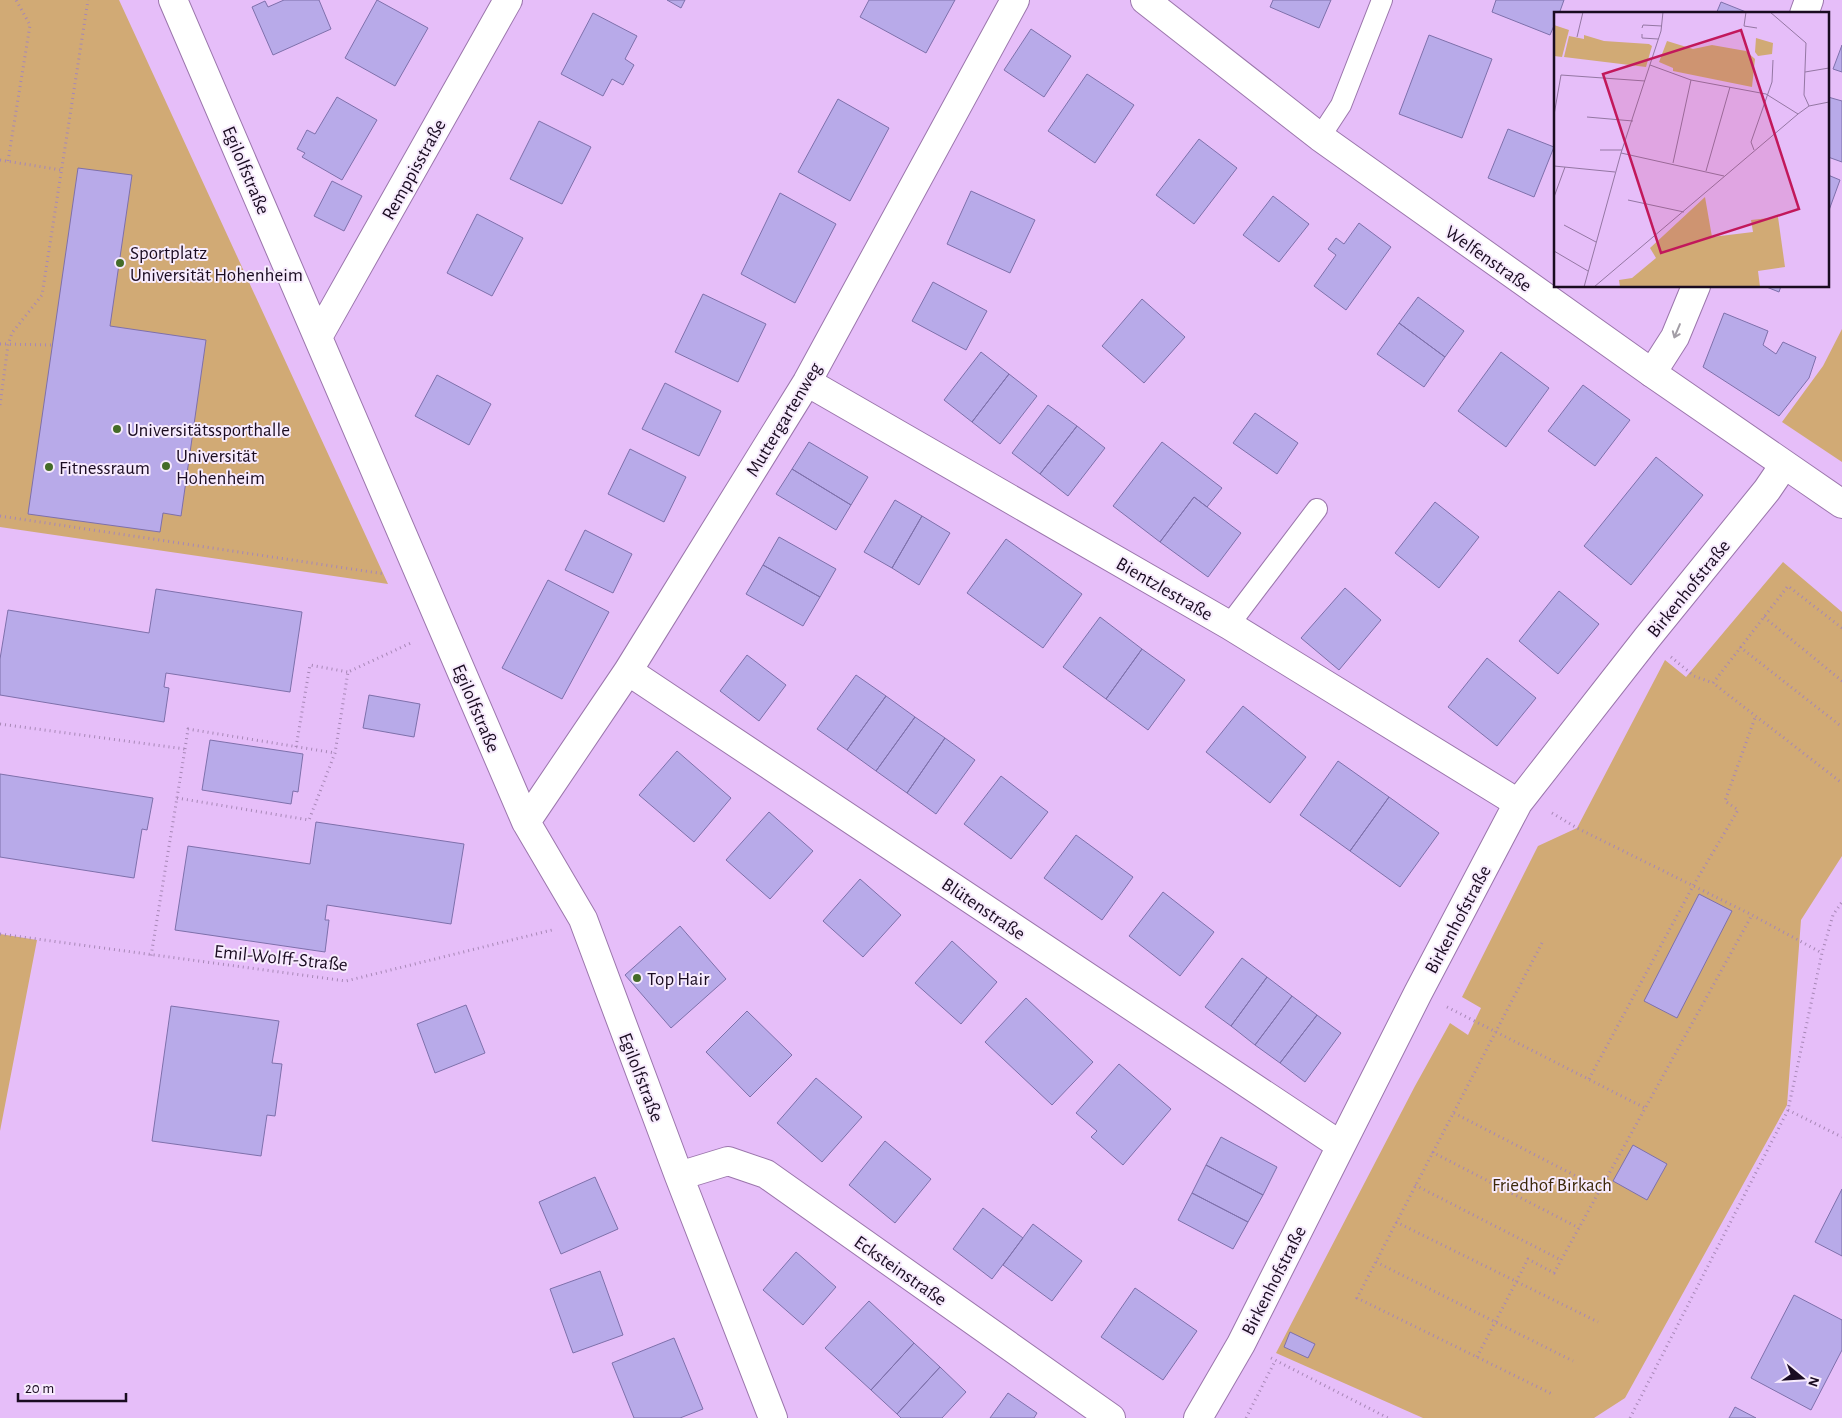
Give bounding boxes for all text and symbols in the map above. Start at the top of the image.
inset map [1554,12,1830,288]
street label: Remppisstraße [379,116,450,223]
street label: Egilolfstraße [219,124,273,217]
street label: Welfenstraße [1441,223,1535,296]
place label: Sportplatz Universität Hohenheim [130,244,303,285]
marker: Sportplatz Universität Hohenheim [114,257,126,269]
one-way arrow [1672,323,1682,338]
street label: Muttergartenweg [743,359,826,480]
place label: Universitätssporthalle [127,421,290,440]
marker: Universitätssporthalle [111,423,123,435]
place label: Universität Hohenheim [176,447,265,488]
place label: Fitnessraum [59,459,150,478]
marker: Universität Hohenheim [160,460,172,472]
marker: Fitnessraum [43,461,55,473]
street label: Birkenhofstraße [1644,537,1734,641]
street label: Bientzlestraße [1113,554,1216,624]
street label: Egilolfstraße [449,662,503,755]
street label: Birkenhofstraße [1422,862,1495,977]
street label: Blütenstraße [938,875,1028,944]
street label: Emil-Wolff-Straße [213,942,349,975]
place label: Top Hair [647,970,709,989]
marker: Top Hair [631,972,643,984]
street label: Egilolfstraße [615,1030,666,1125]
park label: Friedhof Birkach [1492,1176,1612,1195]
street label: Birkenhofstraße [1239,1223,1310,1338]
street label: Ecksteinstraße [851,1233,950,1310]
north arrow [1777,1353,1827,1403]
scale bar [18,1370,125,1402]
text: N [1805,1375,1822,1389]
text: 20 m [25,1381,54,1396]

